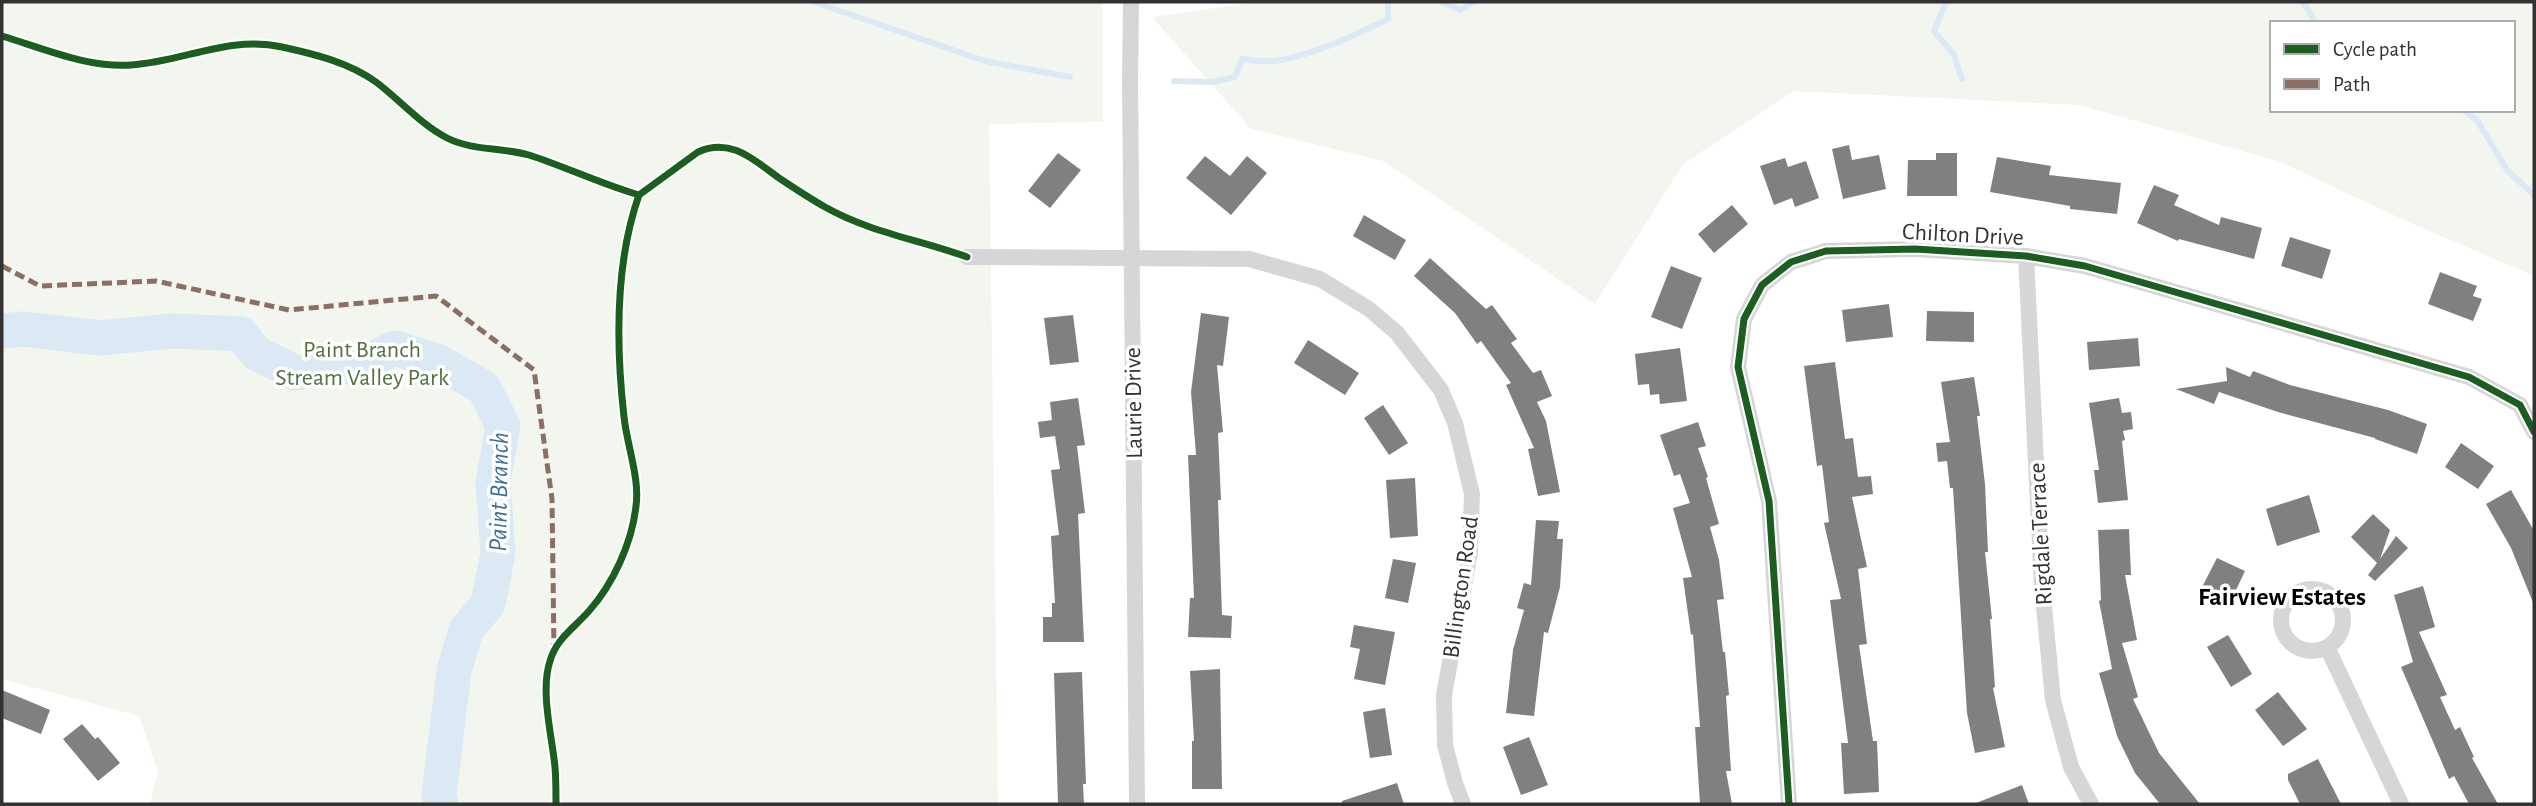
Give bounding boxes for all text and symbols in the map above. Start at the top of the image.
legend [2270,21,2515,112]
text: Cycle path [2333,39,2417,60]
text: Path [2333,74,2371,95]
street label: Chilton Drive [1901,220,2024,250]
park label: Paint Branch Stream Valley Park [275,338,449,390]
street label: Laurie Drive [1121,347,1147,459]
water label: Paint Branch [485,432,513,552]
street label: Rigdale Terrace [2025,462,2057,606]
street label: Billington Road [1439,514,1483,660]
district label: Fairview Estates [2198,584,2366,610]

